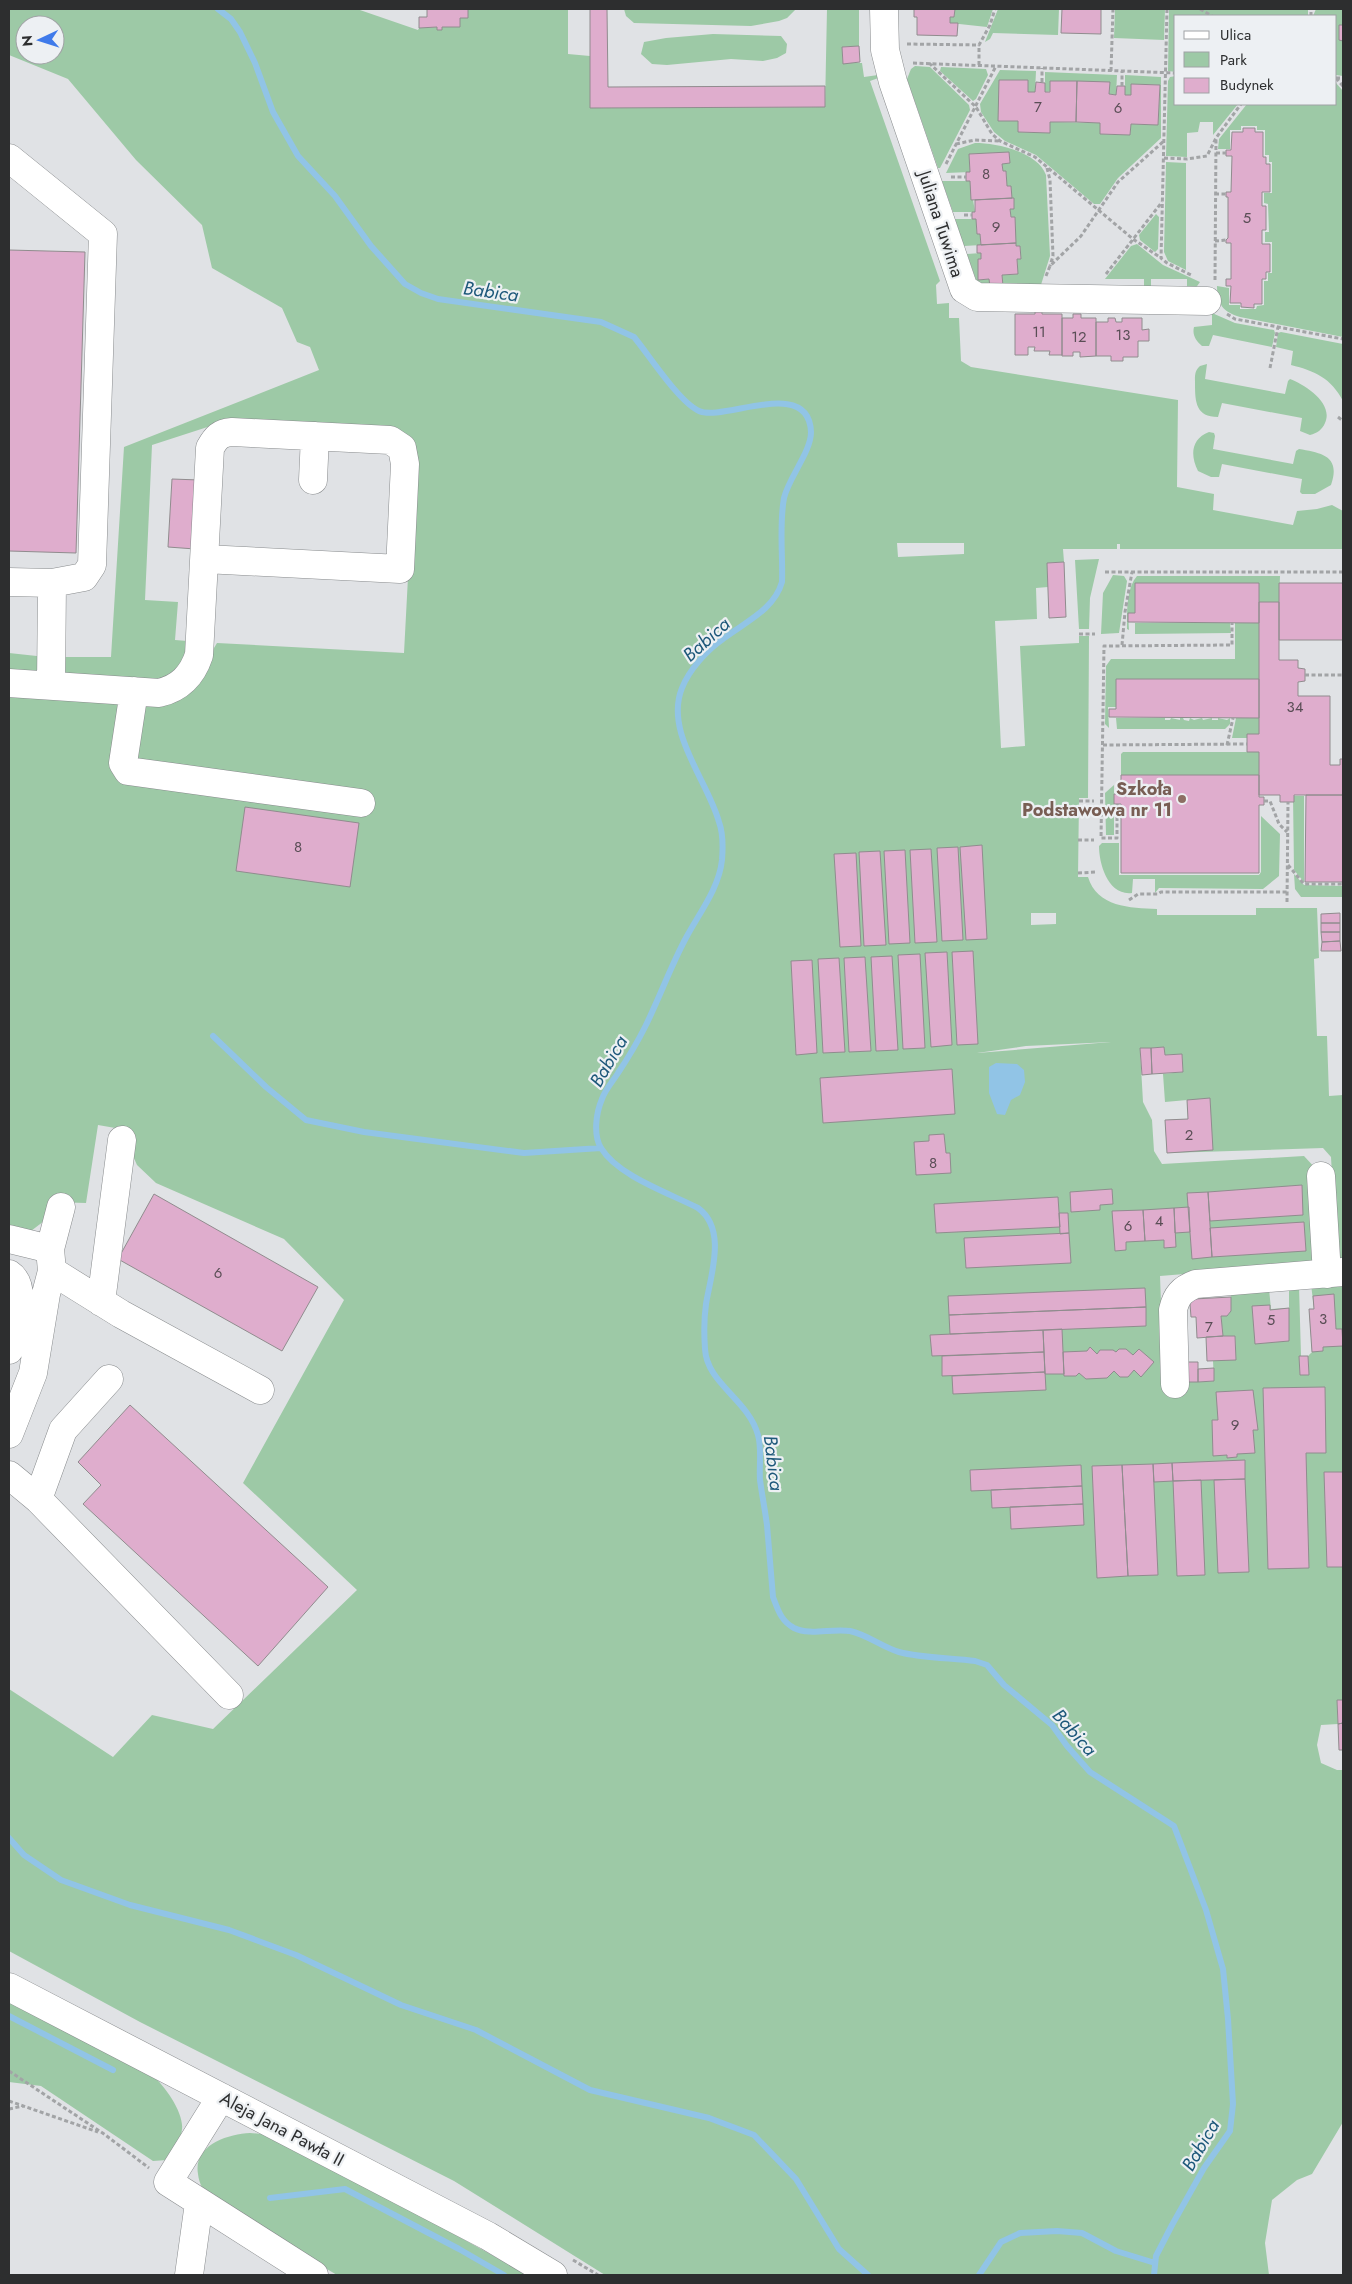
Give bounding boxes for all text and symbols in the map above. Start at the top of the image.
north arrow [15,15,65,65]
legend [1174,15,1337,105]
text: Ulica [1220,24,1251,46]
text: N [17,35,37,47]
text: Park [1220,49,1247,71]
text: Budynek [1220,74,1274,96]
house number: 7 [1034,96,1042,118]
house number: 6 [1114,97,1122,119]
house number: 8 [982,163,990,185]
street label: Juliana Tuwima [911,165,970,281]
house number: 5 [1243,207,1251,229]
house number: 9 [992,216,1000,238]
water label: Babica [462,274,521,309]
house number: 11 [1032,321,1046,343]
house number: 13 [1116,324,1130,346]
house number: 12 [1071,326,1087,348]
water label: Babica [677,610,736,668]
house number: 34 [1287,696,1304,718]
place label: Szkoła Podstawowa nr 11 [1022,776,1172,823]
marker: Szkoła Podstawowa nr 11 [1176,793,1188,805]
house number: 8 [294,836,302,858]
water label: Babica [583,1030,634,1092]
house number: 2 [1185,1124,1193,1146]
house number: 8 [929,1152,937,1174]
house number: 4 [1155,1210,1164,1232]
house number: 6 [1124,1215,1132,1237]
house number: 6 [214,1262,222,1284]
house number: 3 [1319,1308,1327,1330]
house number: 5 [1267,1309,1275,1331]
house number: 7 [1205,1316,1213,1338]
house number: 9 [1231,1414,1239,1436]
water label: Babica [757,1434,790,1493]
water label: Babica [1046,1703,1104,1762]
street label: Aleja Jana Pawła II [215,2085,349,2173]
water label: Babica [1175,2114,1226,2176]

